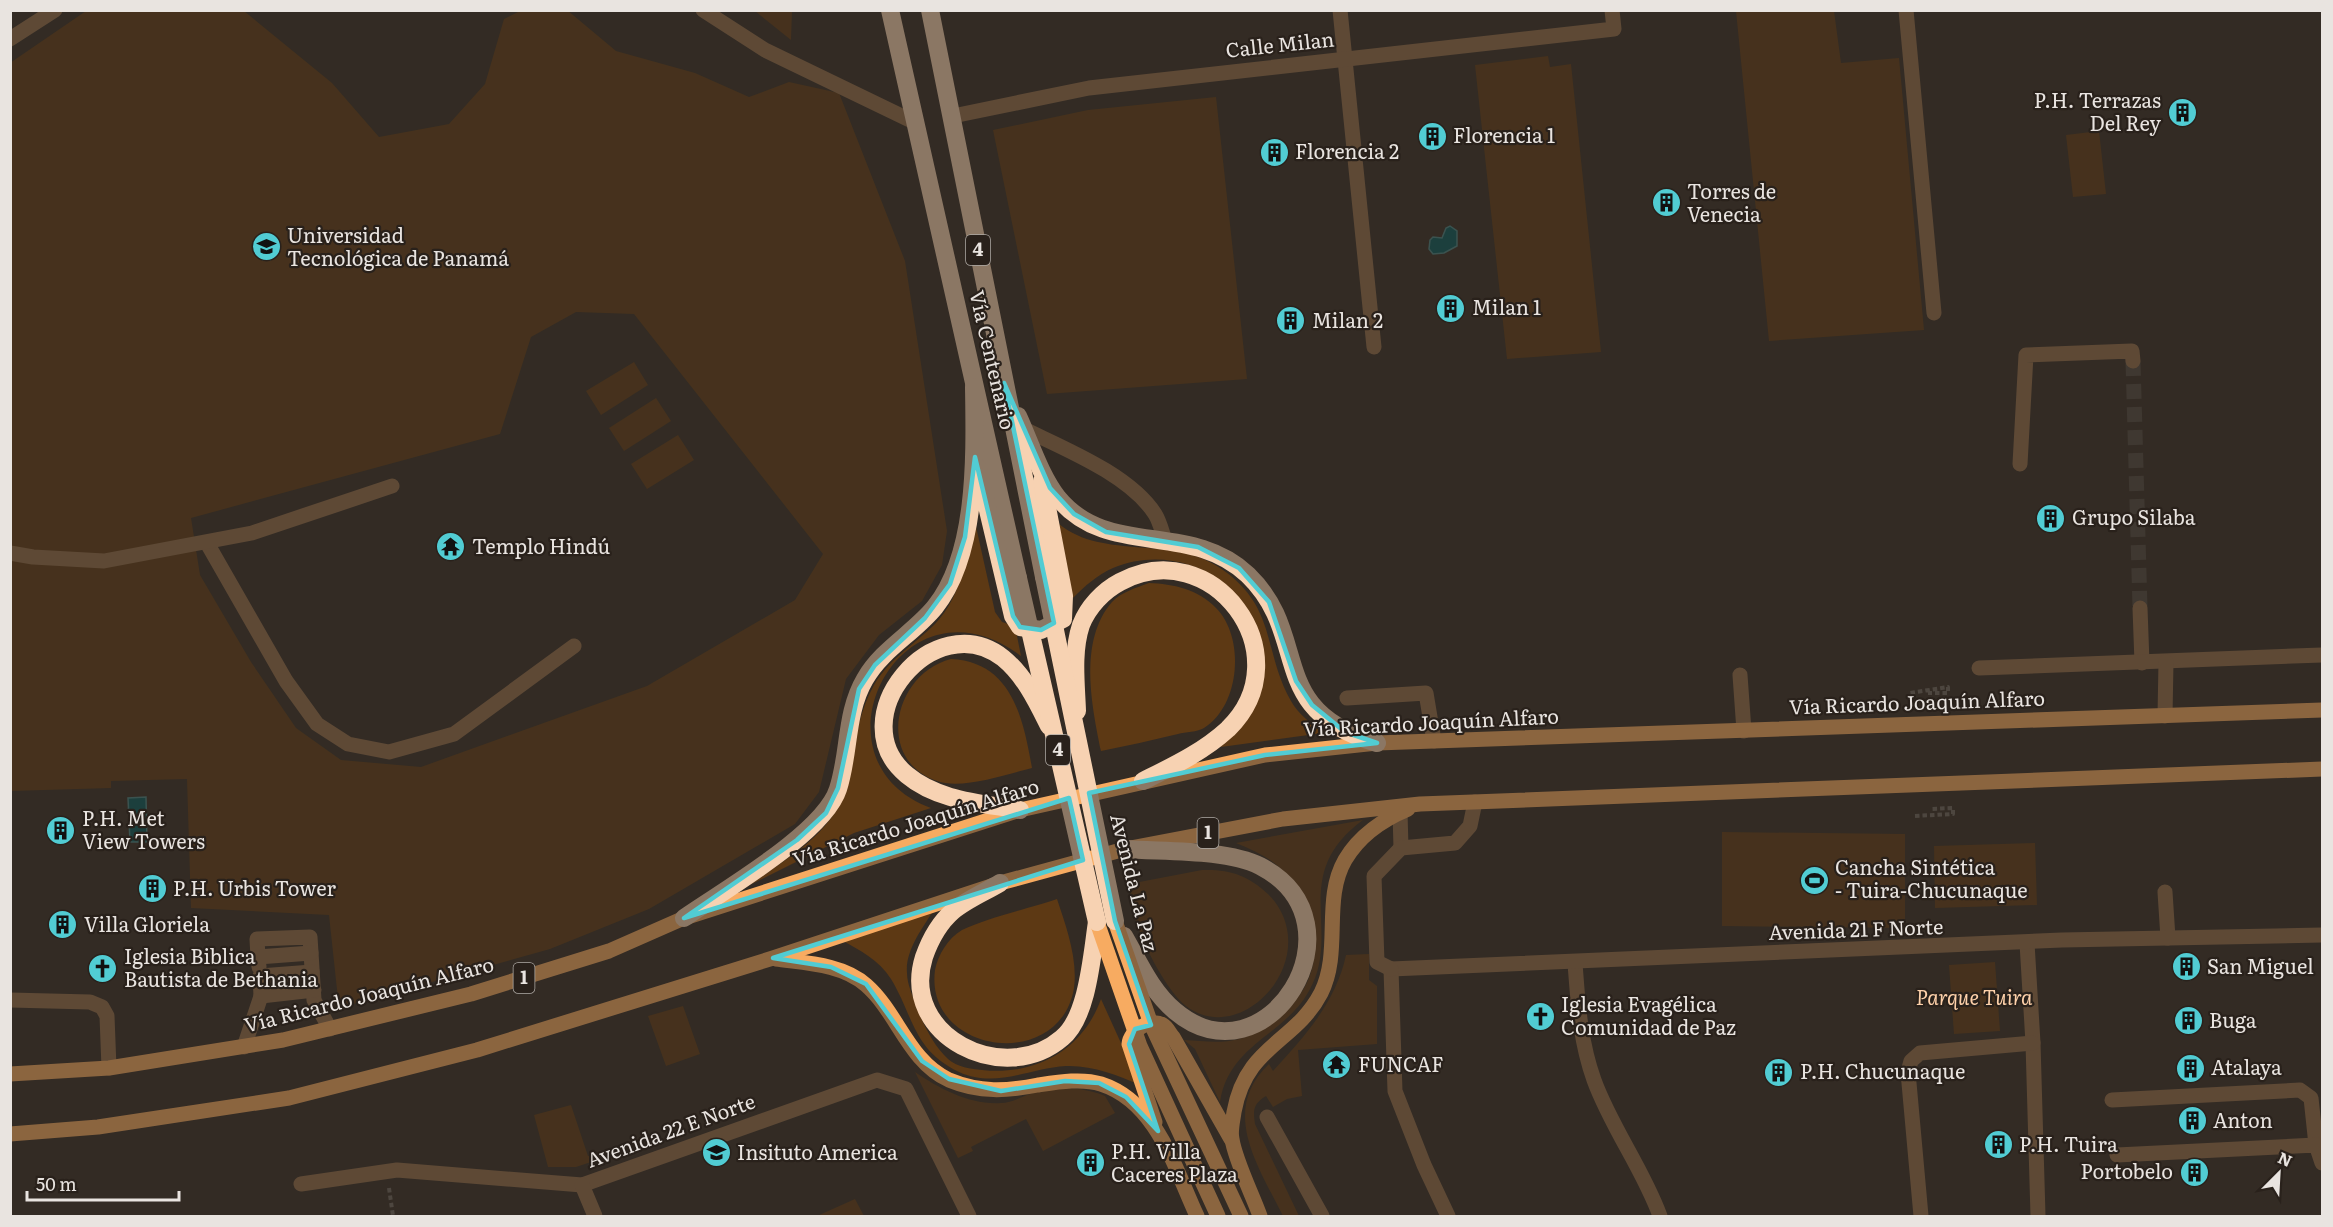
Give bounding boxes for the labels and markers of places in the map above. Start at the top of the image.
place label: P.H. Terrazas Del Rey [2034,84,2161,137]
building icon: P.H. Terrazas Del Rey [2166,97,2198,129]
place label: Florencia 1 [1453,119,1555,149]
building icon: Florencia 1 [1416,120,1448,152]
place label: Florencia 2 [1295,135,1399,165]
building icon: Florencia 2 [1258,136,1290,168]
place label: Torres de Venecia [1687,175,1776,228]
building icon: Torres de Venecia [1650,187,1682,219]
place label: Universidad Tecnológica de Panamá [287,219,509,272]
school or university icon: Universidad Tecnológica de Panamá [250,231,282,263]
place label: Milan 1 [1472,291,1541,321]
building icon: Milan 1 [1435,292,1467,324]
place label: Milan 2 [1312,304,1383,334]
building icon: Milan 2 [1275,305,1307,337]
place label: Grupo Silaba [2072,501,2196,531]
building icon: Grupo Silaba [2035,502,2067,534]
place label: Templo Hindú [472,530,610,560]
temple icon: Templo Hindú [435,531,467,563]
place label: P.H. Met View Towers [82,802,205,855]
building icon: P.H. Met View Towers [45,814,77,846]
place label: Cancha Sintética - Tuira-Chucunaque [1835,851,2028,904]
sports icon: Cancha Sintética - Tuira-Chucunaque [1798,864,1830,896]
place label: P.H. Urbis Tower [173,872,336,902]
building icon: P.H. Urbis Tower [136,873,168,905]
place label: Villa Gloriela [84,908,210,938]
building icon: Villa Gloriela [47,909,79,941]
place label: Iglesia Biblica Bautista de Bethania [124,940,318,993]
place label: San Miguel [2207,950,2314,980]
building icon: San Miguel [2170,951,2202,983]
church icon: Iglesia Biblica Bautista de Bethania [87,952,119,984]
place label: Iglesia Evagélica Comunidad de Paz [1561,988,1736,1041]
church icon: Iglesia Evagélica Comunidad de Paz [1524,1000,1556,1032]
place label: Buga [2209,1004,2257,1034]
building icon: Buga [2172,1005,2204,1037]
place label: FUNCAF [1358,1048,1443,1078]
temple icon: FUNCAF [1321,1049,1353,1081]
place label: Atalaya [2211,1051,2282,1081]
building icon: Atalaya [2174,1052,2206,1084]
place label: P.H. Chucunaque [1800,1055,1965,1085]
building icon: P.H. Chucunaque [1763,1056,1795,1088]
place label: Anton [2213,1104,2273,1134]
building icon: Anton [2176,1105,2208,1137]
place label: P.H. Tuira [2019,1128,2118,1158]
building icon: P.H. Tuira [1982,1129,2014,1161]
place label: P.H. Villa Caceres Plaza [1111,1135,1238,1188]
place label: Insituto America [737,1136,898,1166]
school or university icon: Insituto America [700,1137,732,1169]
building icon: P.H. Villa Caceres Plaza [1074,1147,1106,1179]
place label: Portobelo [2080,1155,2173,1185]
building icon: Portobelo [2178,1156,2210,1188]

